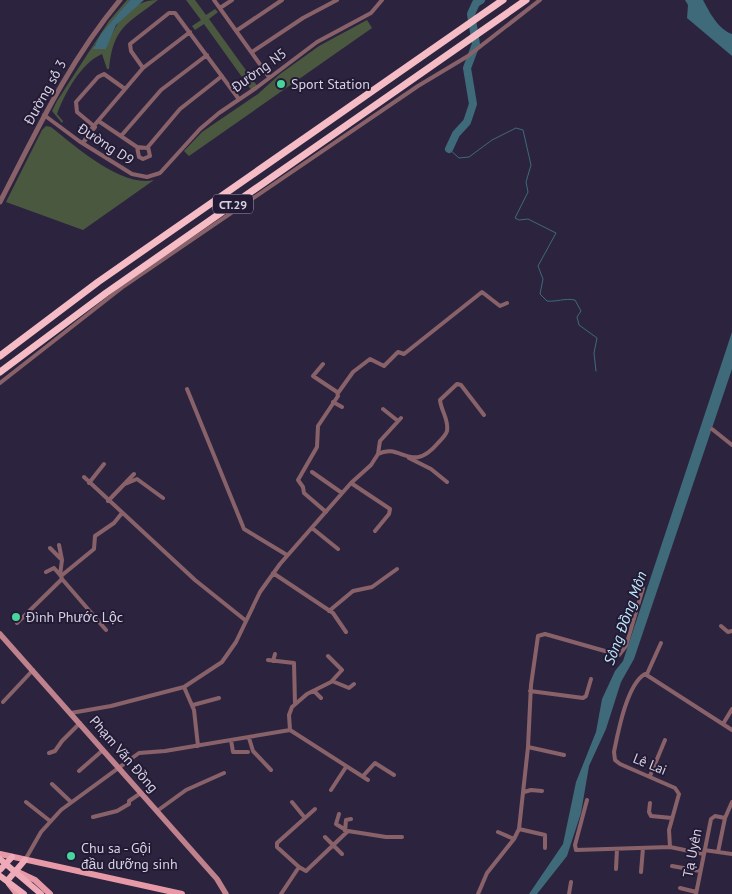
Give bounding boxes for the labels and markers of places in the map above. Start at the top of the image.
place label: Sport Station [291,75,370,93]
marker: Sport Station [275,78,287,90]
place label: Đình Phước Lộc [25,608,123,626]
marker: Đình Phước Lộc [10,611,22,623]
place label: Chu sa - Gội đầu dưỡng sinh [81,839,178,873]
marker: Chu sa - Gội đầu dưỡng sinh [65,850,77,862]

